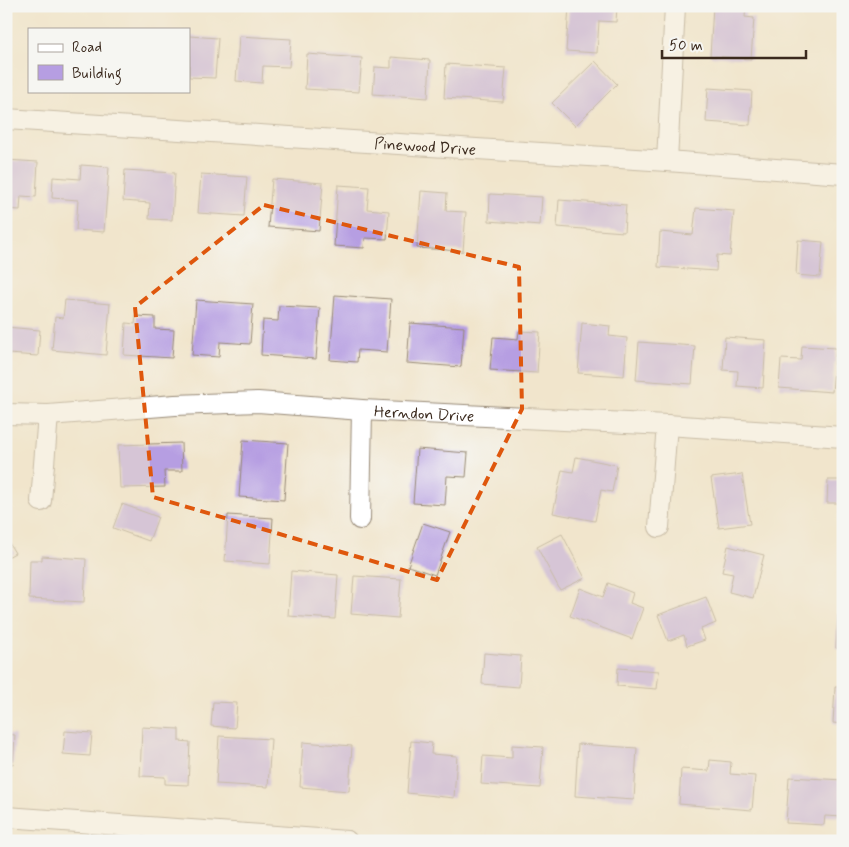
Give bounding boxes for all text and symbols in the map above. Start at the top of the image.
legend [28,28,190,92]
scale bar [662,28,805,60]
text: 50 m [669,36,703,56]
text: Road [72,38,102,58]
text: Building [72,64,122,85]
street label: Pinewood Drive [374,133,477,161]
street label: Herndon Drive [373,402,475,428]

